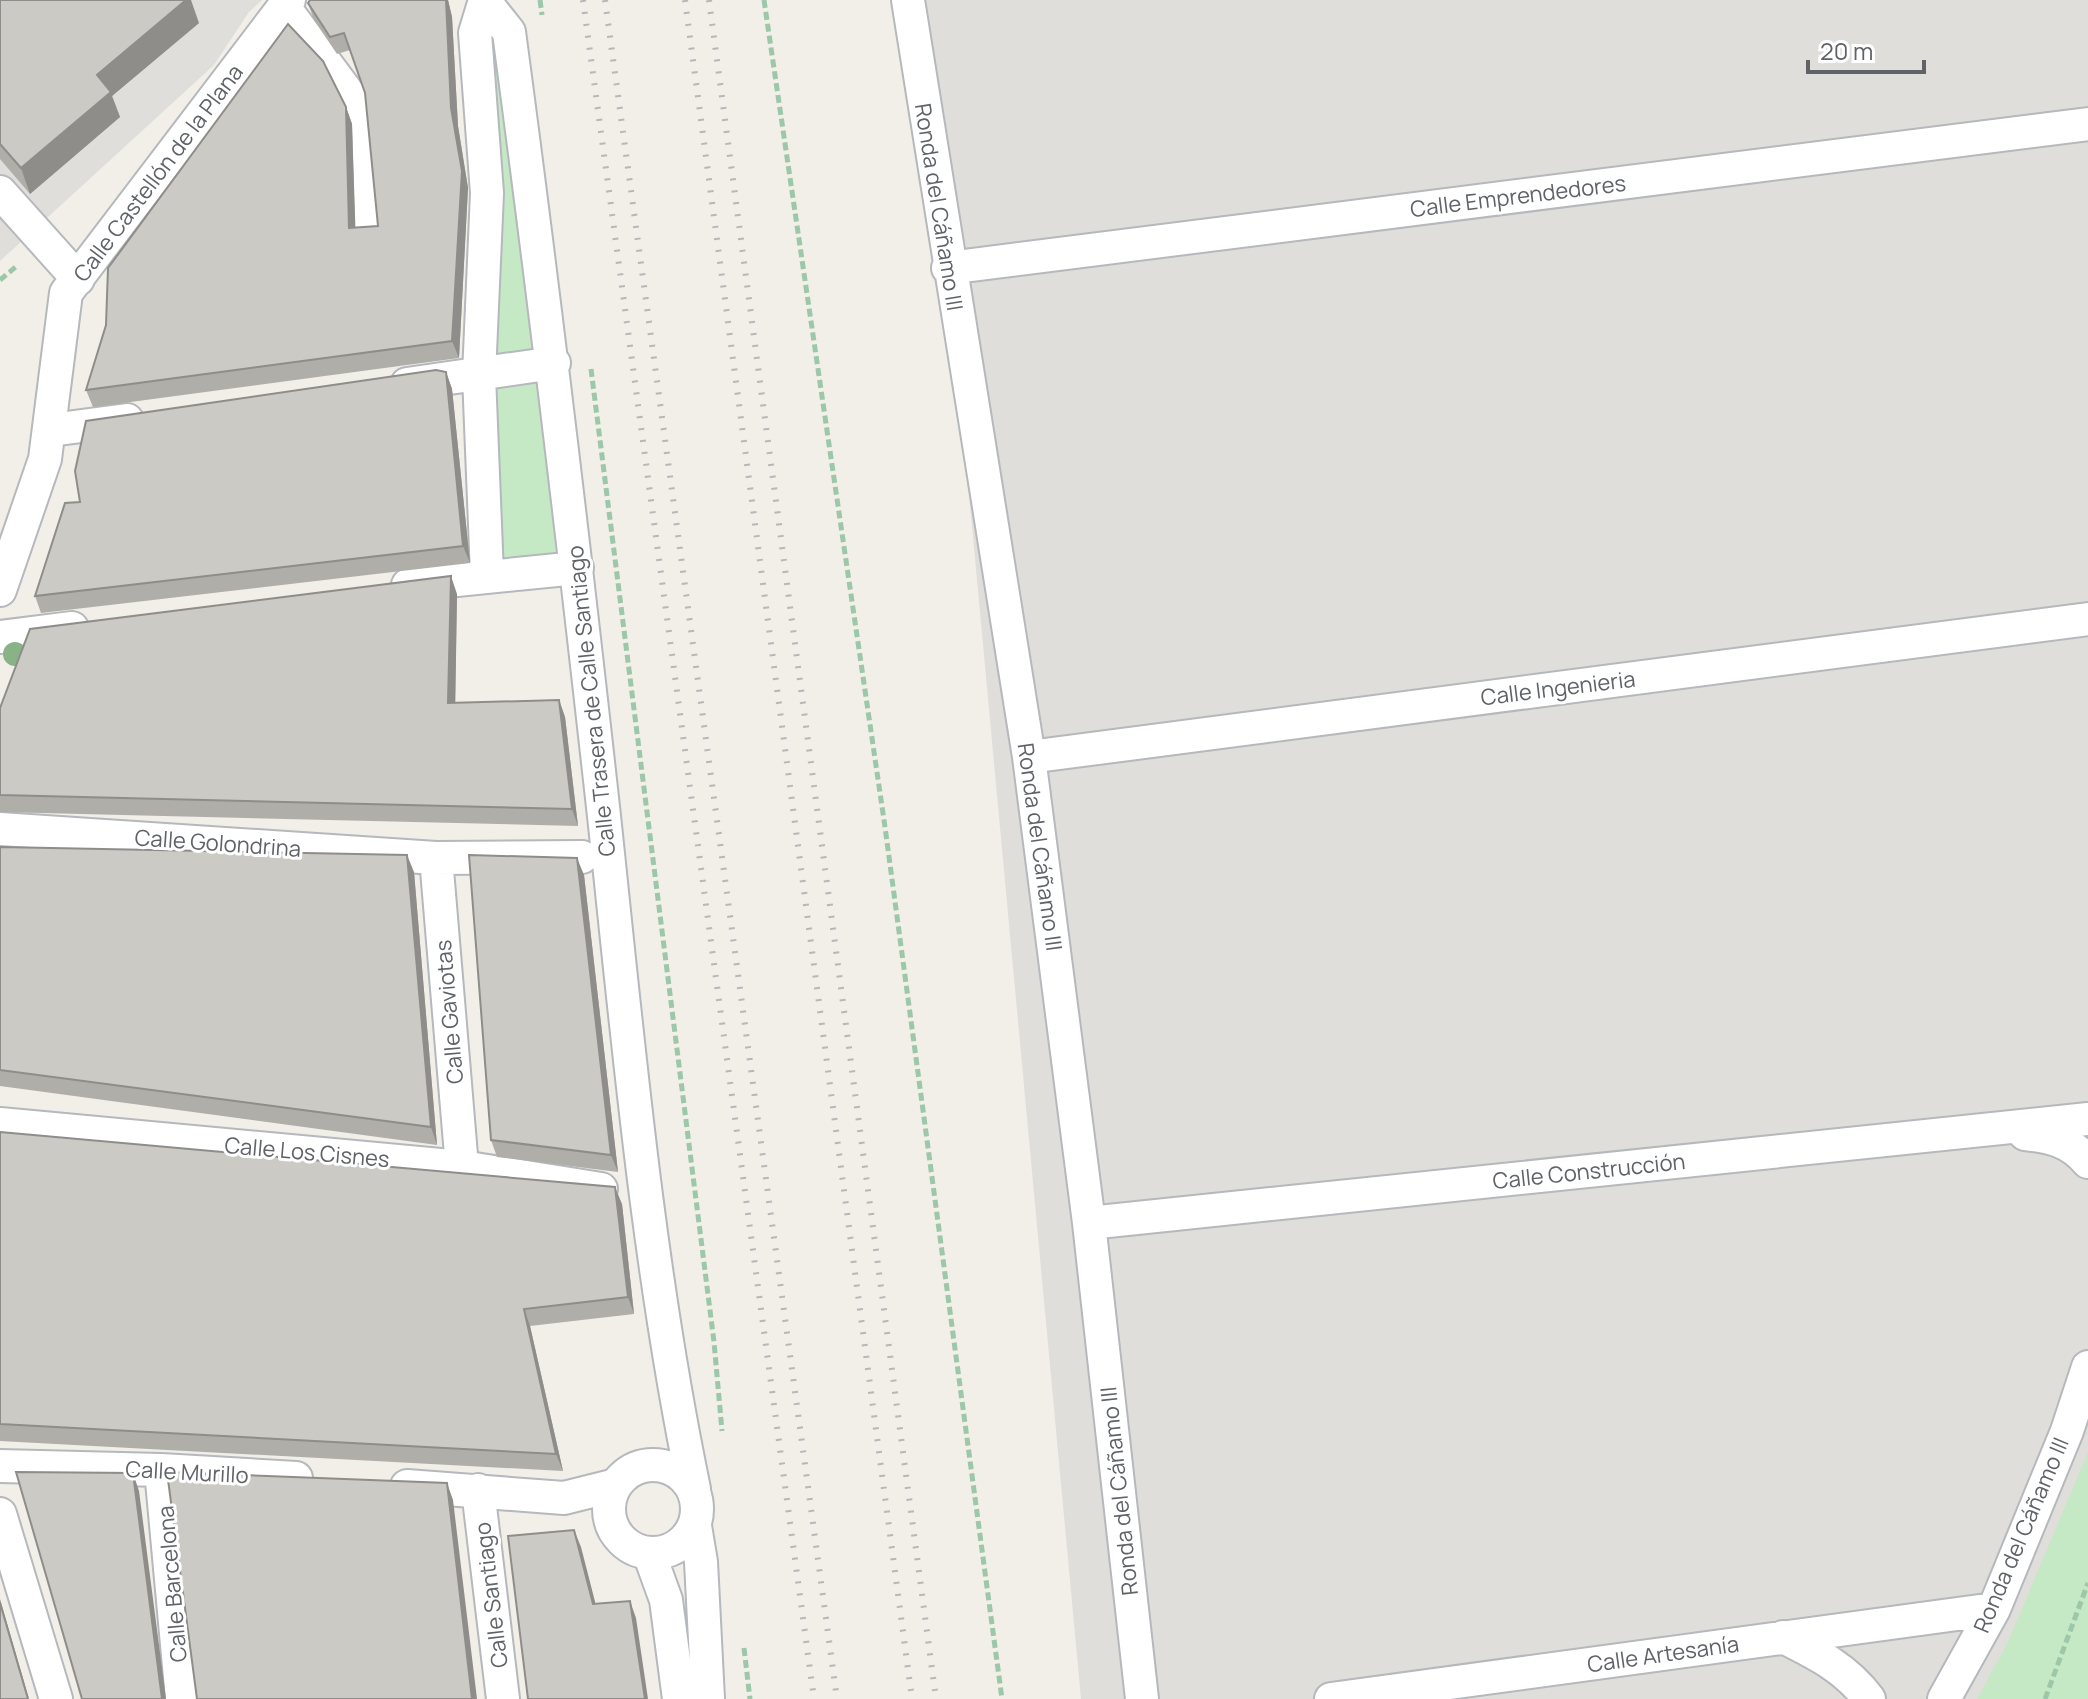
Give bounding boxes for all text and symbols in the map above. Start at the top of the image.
scale bar [1808,24,1924,74]
text: 20 m [1820,34,1873,67]
street label: Calle Castellón de la Plana [66,58,250,288]
street label: Ronda del Cáñamo III [908,101,970,313]
street label: Calle Emprendedores [1408,168,1628,224]
street label: Calle Trasera de Calle Santiago [560,544,622,858]
street label: Calle Ingenieria [1479,664,1637,712]
street label: Ronda del Cáñamo III [1011,741,1069,953]
street label: Calle Golondrina [134,822,302,864]
street label: Calle Gaviotas [428,939,470,1085]
street label: Calle Los Cisnes [223,1130,391,1174]
street label: Calle Construcción [1491,1146,1687,1196]
street label: Ronda del Cáñamo III [1093,1385,1145,1597]
street label: Ronda del Cáñamo III [1966,1433,2076,1637]
street label: Calle Murillo [125,1454,249,1490]
street label: Calle Barcelona [150,1504,194,1664]
street label: Calle Santiago [467,1520,515,1670]
street label: Calle Artesanía [1585,1629,1741,1679]

